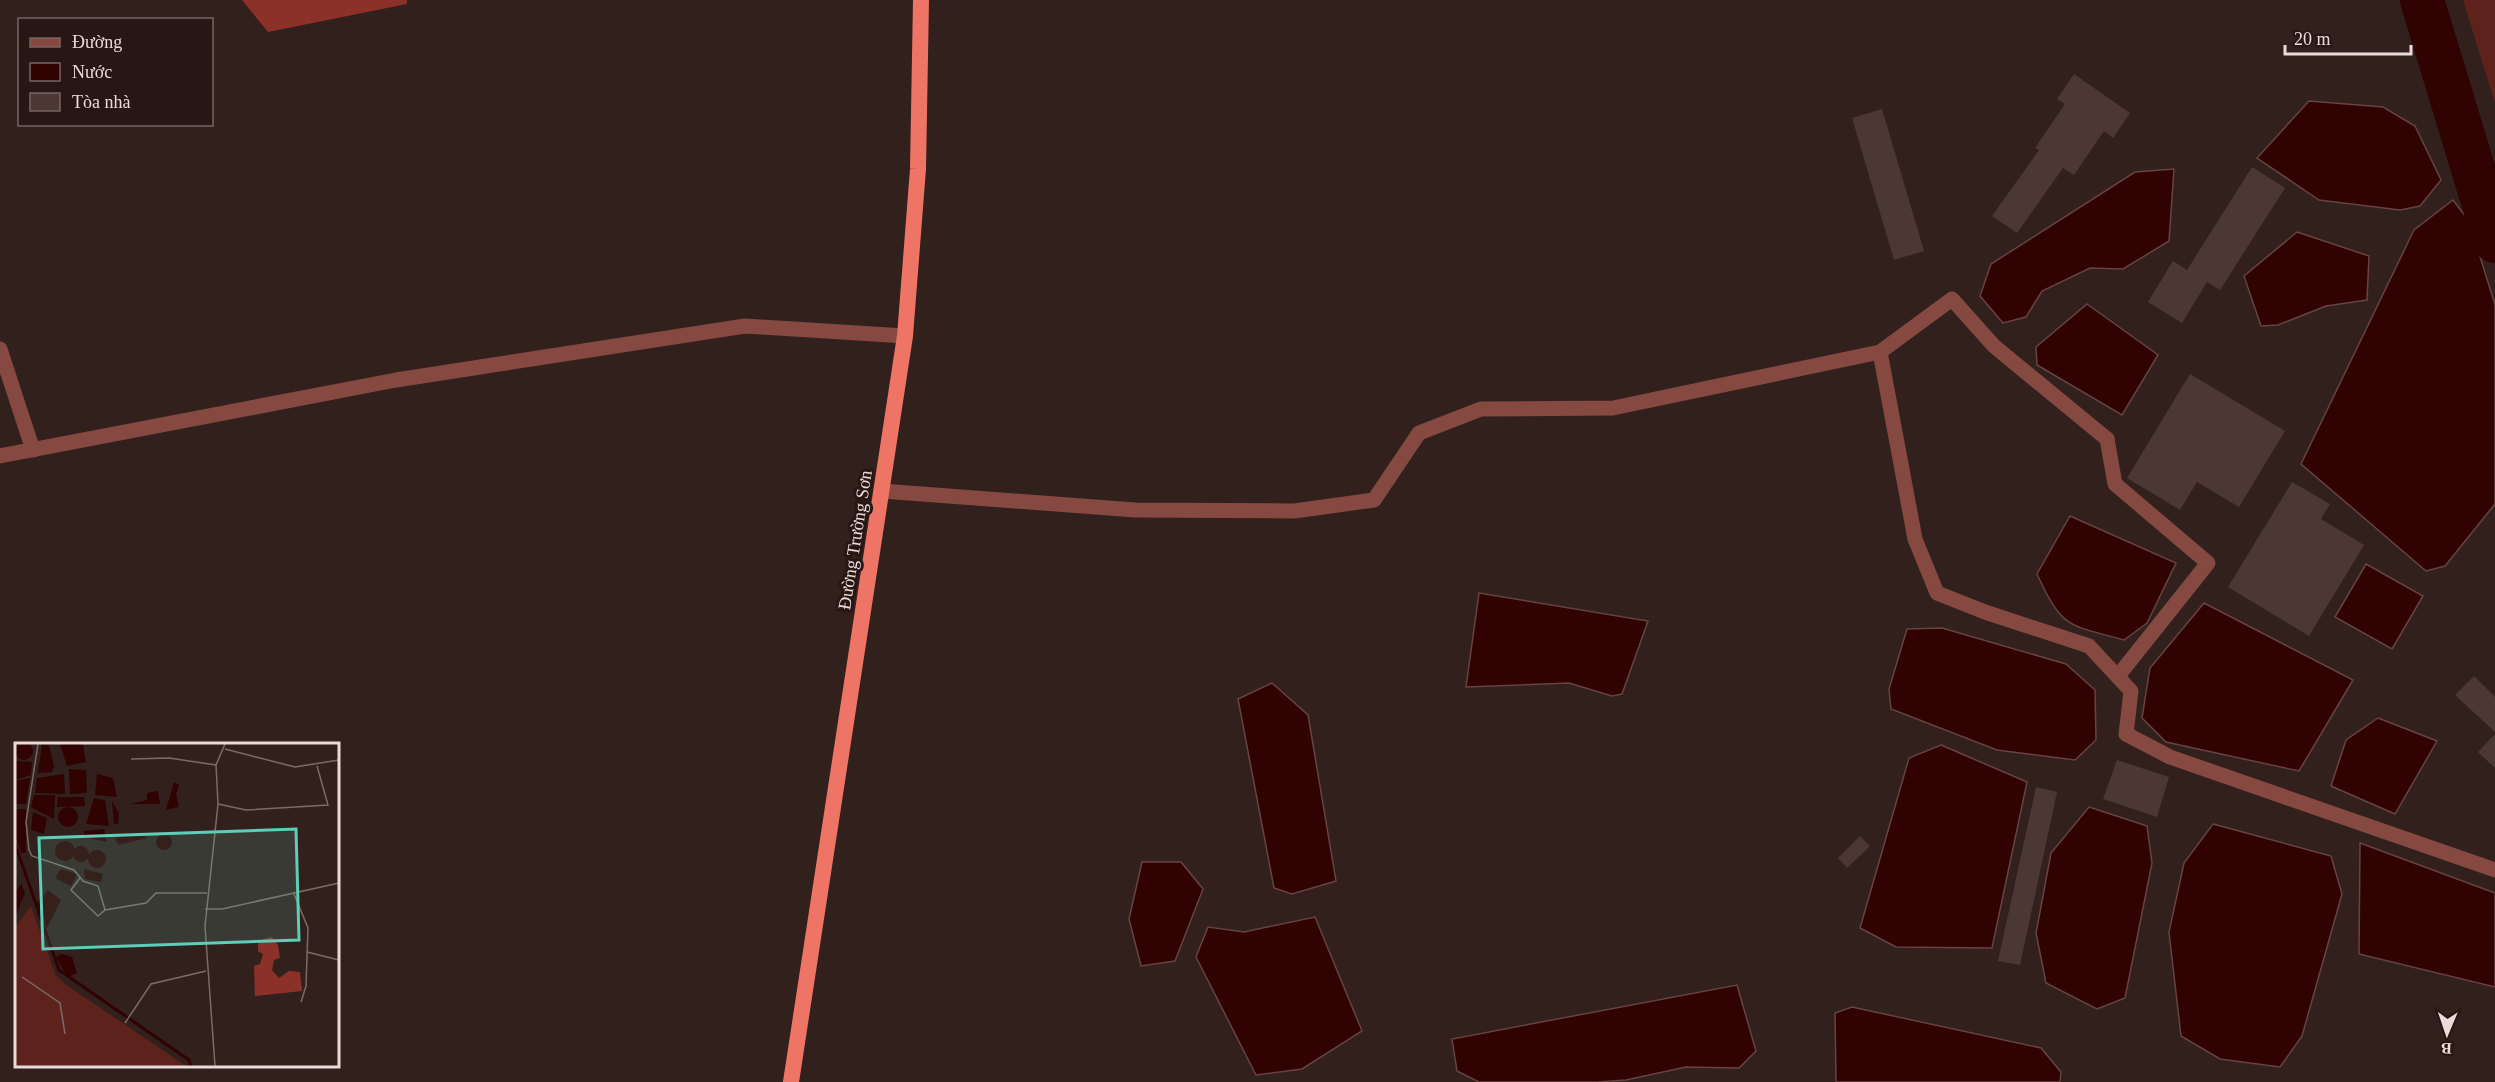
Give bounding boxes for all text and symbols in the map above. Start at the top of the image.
legend [18,18,213,126]
scale bar [2285,18,2411,56]
text: 20 m [2294,29,2331,49]
text: Đường [72,32,122,52]
text: Nước [72,62,112,82]
text: Tòa nhà [72,92,130,112]
street label: Đường Trường Sơn [834,469,876,611]
inset map [15,743,339,1067]
north arrow [2417,1004,2477,1064]
text: B [2441,1040,2452,1057]

